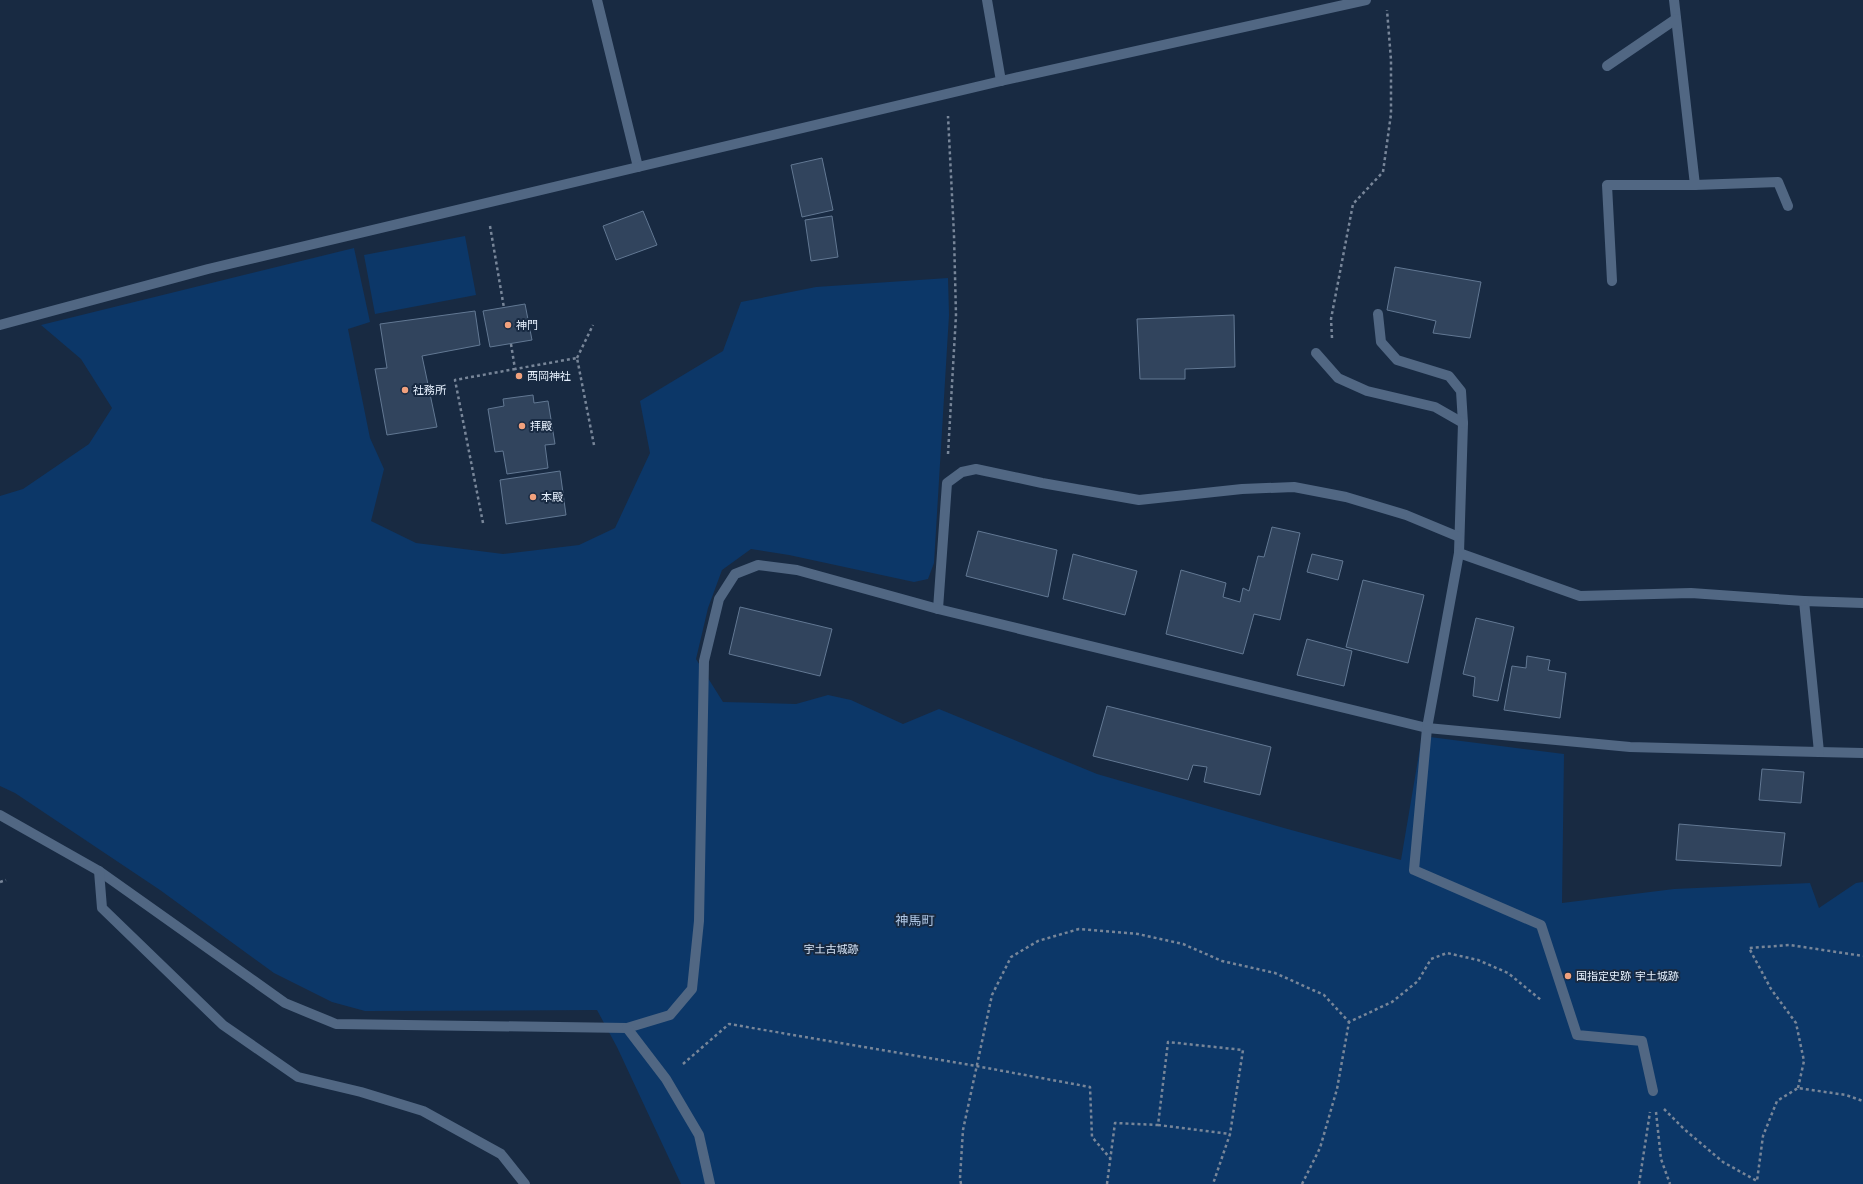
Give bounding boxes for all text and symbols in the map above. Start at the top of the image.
place label: 神門 [516,319,538,332]
marker: 神門 [503,320,513,330]
place label: 西岡神社 [527,370,571,383]
marker: 西岡神社 [514,371,524,381]
place label: 社務所 [413,384,447,397]
marker: 社務所 [400,385,410,395]
place label: 拝殿 [530,420,552,433]
marker: 拝殿 [517,421,527,431]
place label: 本殿 [541,491,563,504]
marker: 本殿 [528,492,538,502]
district label: 神馬町 [895,913,935,928]
park label: 宇土古城跡 [804,943,859,956]
place label: 国指定史跡 宇土城跡 [1576,970,1679,983]
marker: 国指定史跡 宇土城跡 [1563,971,1573,981]

